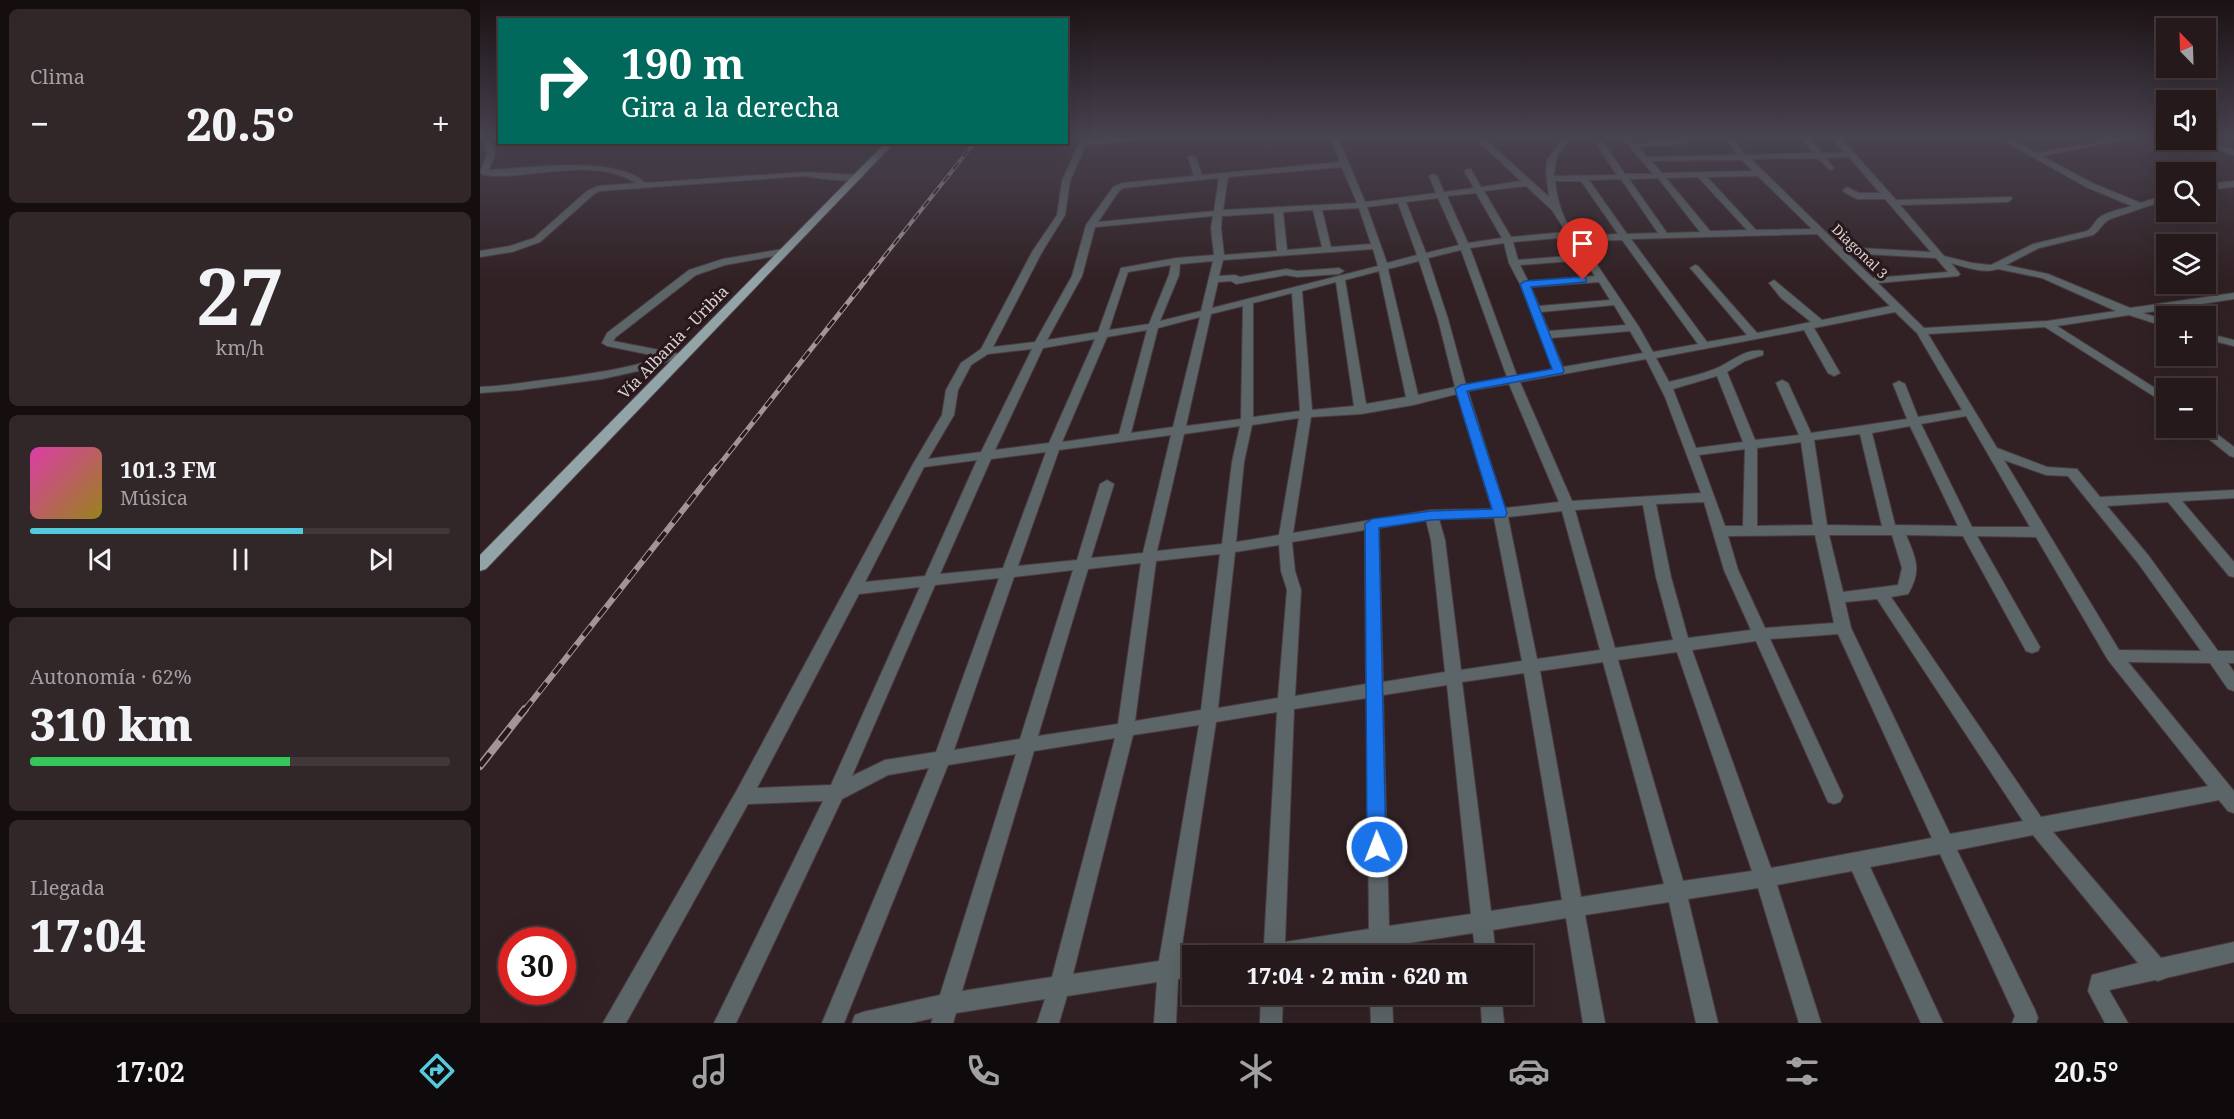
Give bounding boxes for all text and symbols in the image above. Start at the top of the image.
north arrow [2156,18,2216,78]
map controls [2156,18,2216,438]
text: 190 m [621,34,745,91]
icon: right [522,42,600,120]
text: Clima [30,63,85,90]
text: Gira a la derecha [621,88,840,125]
button: sound [2156,90,2216,150]
text: 20.5° [186,93,295,154]
text: − [30,101,49,146]
text: + [432,101,450,146]
button: search [2156,162,2216,222]
pin [1557,218,1608,280]
street label: Diagonal 3 [1828,220,1892,283]
icon: arrive [1566,227,1599,260]
button: layers [2156,234,2216,294]
text: 27 [196,242,284,348]
street label: Vía Albania - Uribia [613,280,733,404]
button: + [2156,306,2216,366]
text: km/h [215,334,265,361]
button: − [2156,378,2216,438]
text: 101.3 FM [120,454,217,484]
text: Música [120,484,188,511]
icon: previous [84,543,117,576]
icon: pause [224,543,257,576]
icon: next [364,543,397,576]
text: Autonomía · 62% [30,663,192,690]
text: 310 km [30,693,193,754]
position arrow [1345,815,1409,879]
text: Llegada [30,874,105,901]
text: 17:04 [30,904,146,965]
speed limit sign: 30 [498,927,576,1005]
text: 17:04 · 2 min · 620 m [1247,960,1468,990]
icon: directions [416,1050,458,1092]
icon: music [689,1050,731,1092]
icon: phone [962,1050,1004,1092]
icon: climate [1235,1050,1277,1092]
icon: car [1508,1050,1550,1092]
icon: filters [1781,1050,1823,1092]
text: 17:02 [116,1053,185,1090]
text: 20.5° [2054,1053,2118,1090]

